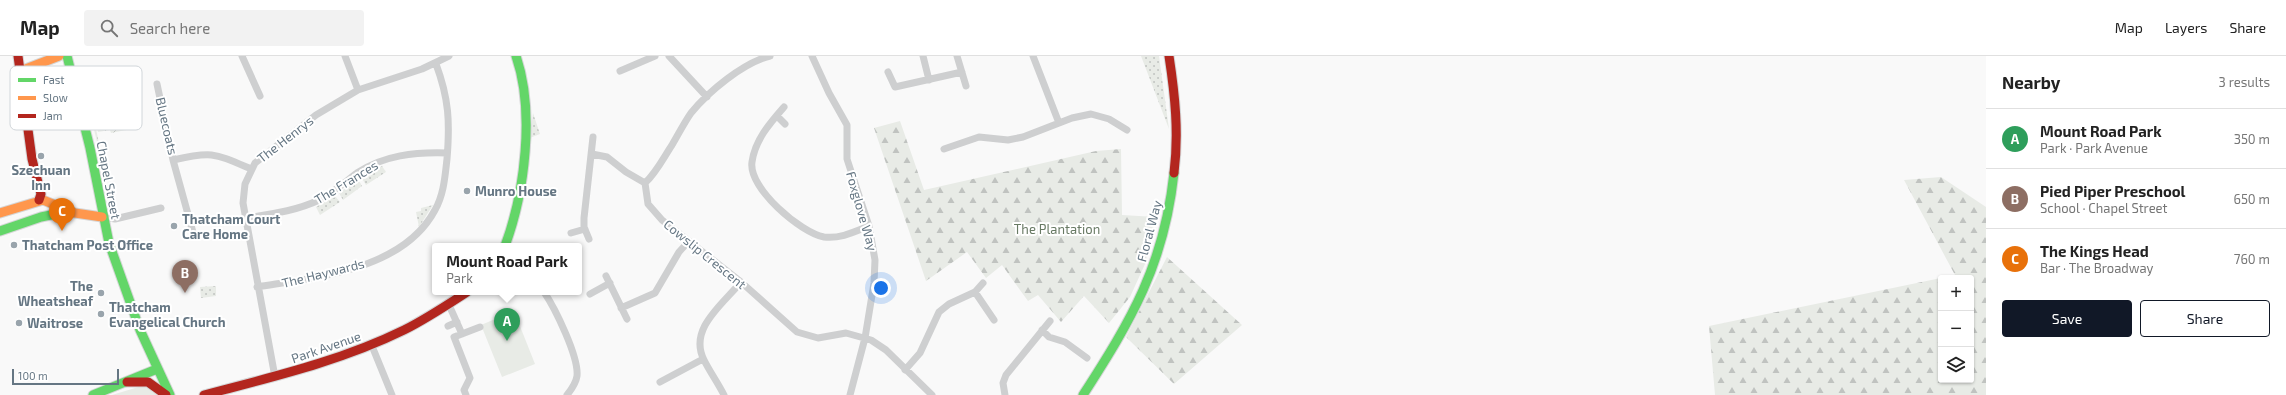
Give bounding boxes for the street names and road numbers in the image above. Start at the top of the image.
street label: Bluecoats [153,96,181,156]
street label: The Henrys [254,112,316,166]
street label: Chapel Street [94,140,124,220]
street label: The Frances [311,157,381,207]
street label: Foxglove Way [843,169,881,253]
street label: Floral Way [1133,198,1165,264]
street label: Cowslip Crescent [661,216,749,292]
street label: The Haywards [280,255,366,291]
street label: Park Avenue [289,328,363,366]

